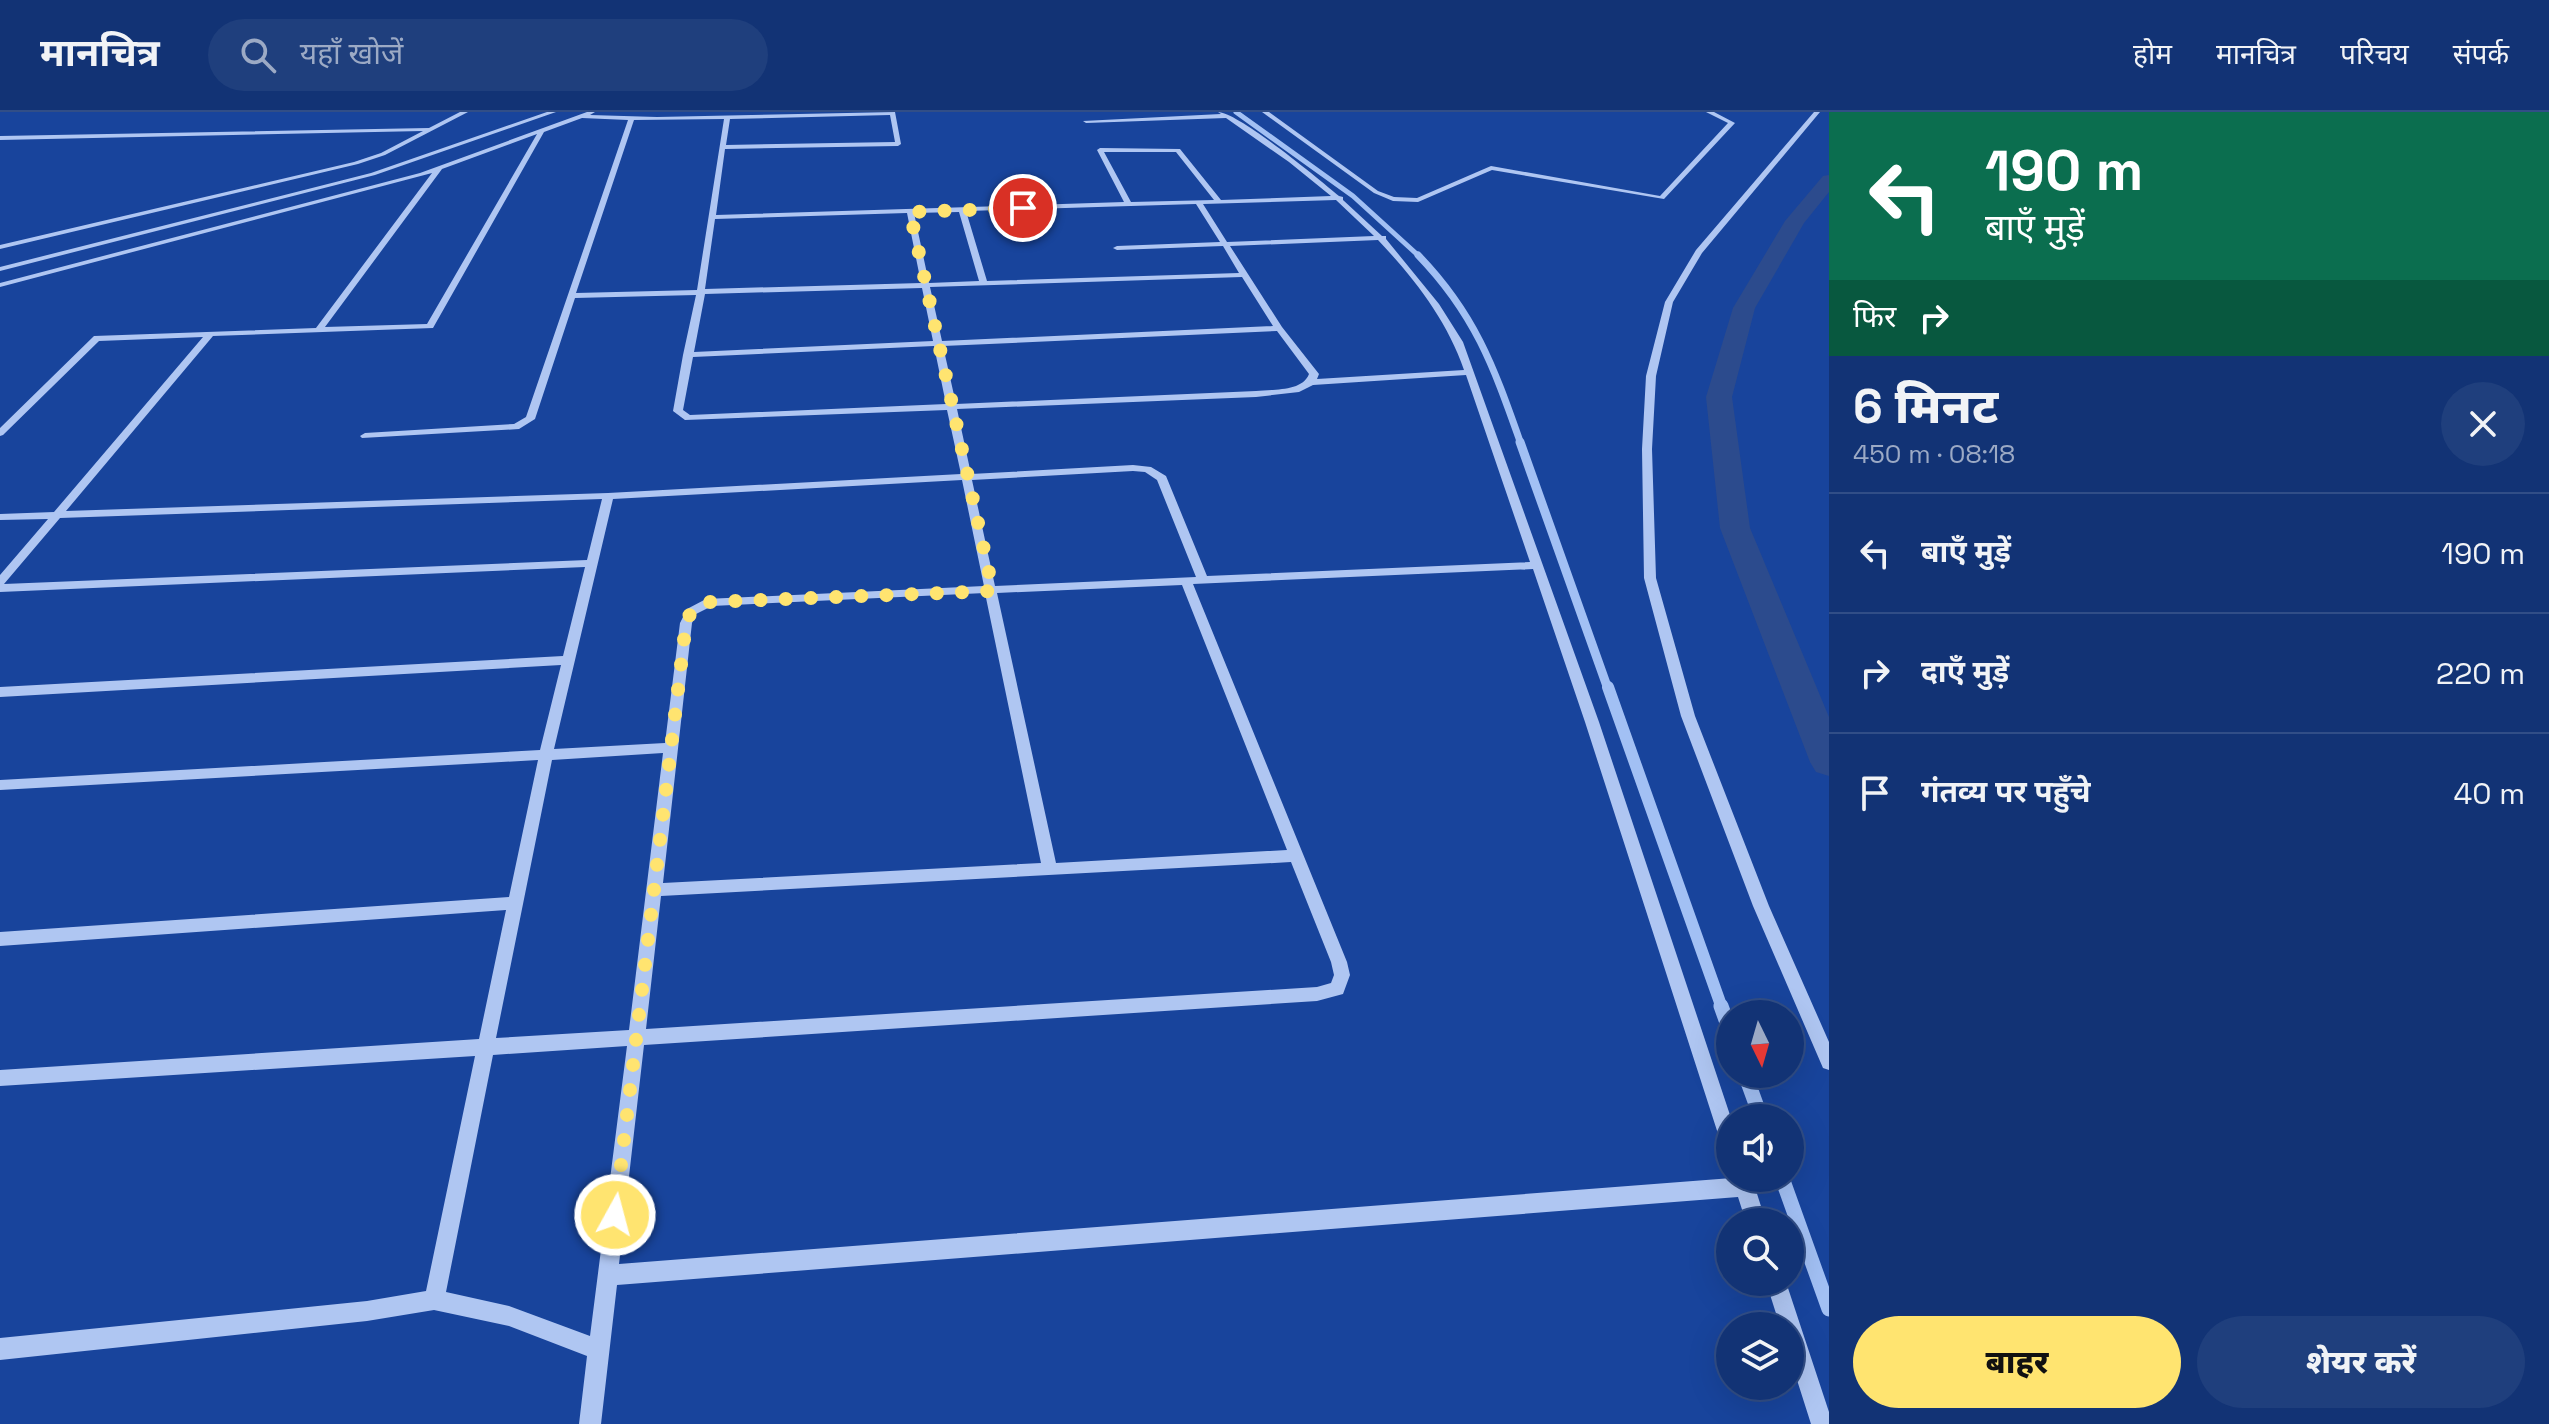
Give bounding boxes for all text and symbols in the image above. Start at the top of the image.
search box [208,19,768,91]
text: मानचित्र [40,29,160,77]
icon: search [236,33,280,77]
text: यहाँ खोजें [300,34,403,73]
text: होम [2133,36,2172,72]
text: मानचित्र [2216,36,2296,72]
text: परिचय [2340,36,2409,72]
text: संपर्क [2453,36,2509,72]
text: 190 m [1985,135,2143,206]
icon: left [1853,144,1957,248]
pin [989,174,1057,242]
icon: arrive [1001,186,1045,230]
text: बाएँ मुड़ें [1985,205,2085,251]
icon: right [1912,296,1956,340]
text: फिर [1853,297,1896,336]
text: 6 मिनट [1853,376,1998,437]
button: close [2441,382,2525,466]
text: 450 m · 08:18 [1853,437,2015,471]
icon: left [1853,531,1897,575]
text: बाएँ मुड़ें [1921,532,2011,571]
text: 190 m [2441,534,2525,573]
icon: right [1853,651,1897,695]
text: दाएँ मुड़ें [1921,652,2009,691]
text: 220 m [2436,654,2525,693]
icon: arrive [1853,771,1897,815]
text: गंतव्य पर पहुँचे [1921,772,2090,811]
text: 40 m [2454,774,2525,813]
north arrow [1716,1000,1804,1088]
map controls [1716,1000,1804,1400]
button: sound [1716,1104,1804,1192]
position arrow [573,1173,657,1257]
button: search [1716,1208,1804,1296]
button: layers [1716,1312,1804,1400]
button: बाहर [1853,1316,2181,1408]
button: शेयर करें [2197,1316,2525,1408]

